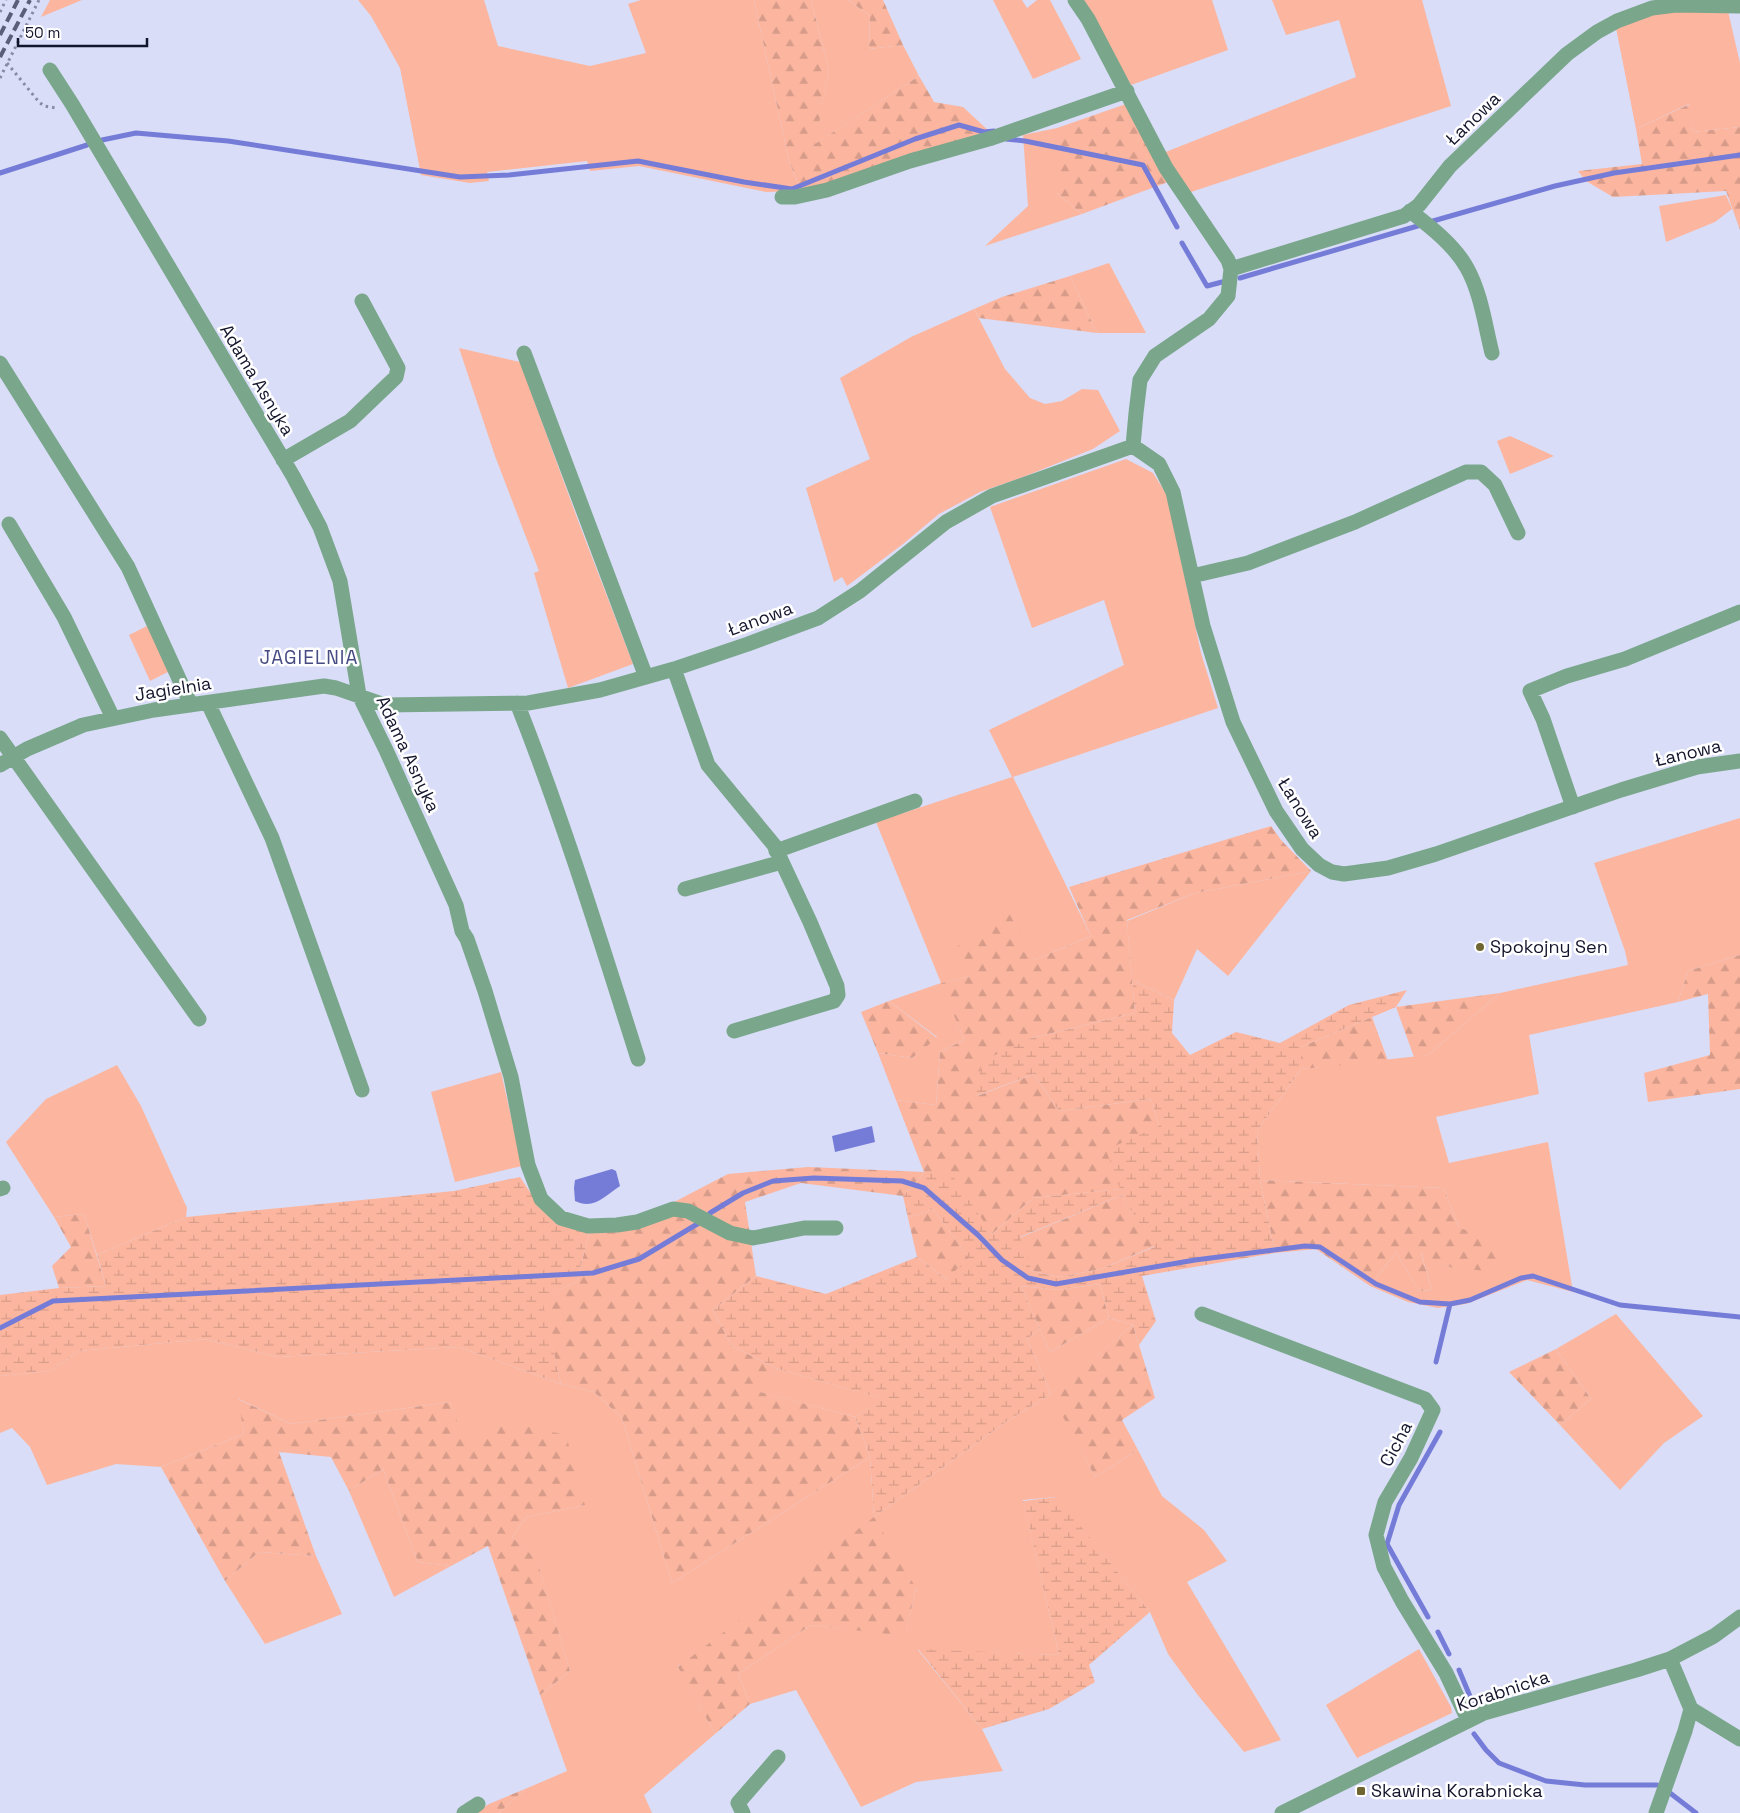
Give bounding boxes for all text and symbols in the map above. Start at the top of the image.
scale bar [18,15,146,47]
text: 50 m [25,23,60,42]
street label: Łanowa [1440,87,1505,150]
street label: Adama Asnyka [215,320,300,440]
street label: Łanowa [724,596,796,641]
district label: JAGIELNIA [260,645,358,670]
street label: Jagielnia [133,671,213,706]
street label: Adama Asnyka [371,692,446,816]
street label: Łanowa [1652,734,1723,771]
street label: Łanowa [1273,773,1328,843]
place label: Spokojny Sen [1490,935,1608,958]
marker: Spokojny Sen [1474,941,1486,953]
street label: Cicha [1374,1417,1417,1470]
street label: Korabnicka [1454,1665,1552,1716]
place label: Skawina Korabnicka [1371,1779,1543,1802]
marker: Skawina Korabnicka [1355,1785,1367,1797]

